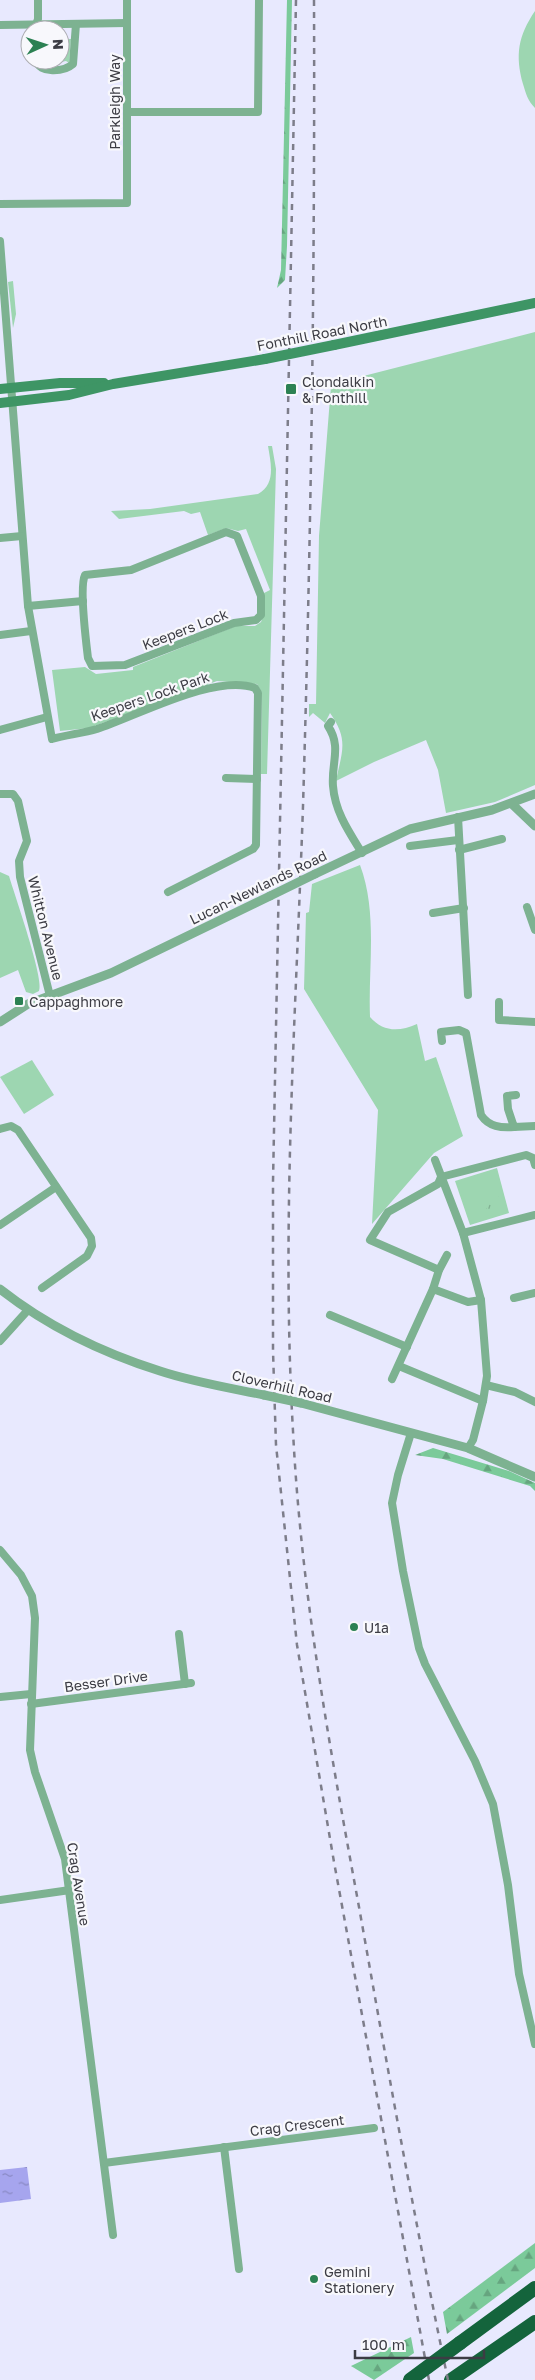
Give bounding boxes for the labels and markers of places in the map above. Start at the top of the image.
place label: Clondalkin & Fonthill [302,373,374,406]
marker: Clondalkin & Fonthill [284,382,298,396]
place label: Cappaghmore [29,993,123,1010]
marker: Cappaghmore [13,995,25,1007]
place label: U1a [364,1619,389,1636]
marker: U1a [348,1621,360,1633]
place label: Gemini Stationery [324,2263,394,2296]
marker: Gemini Stationery [308,2273,320,2285]

